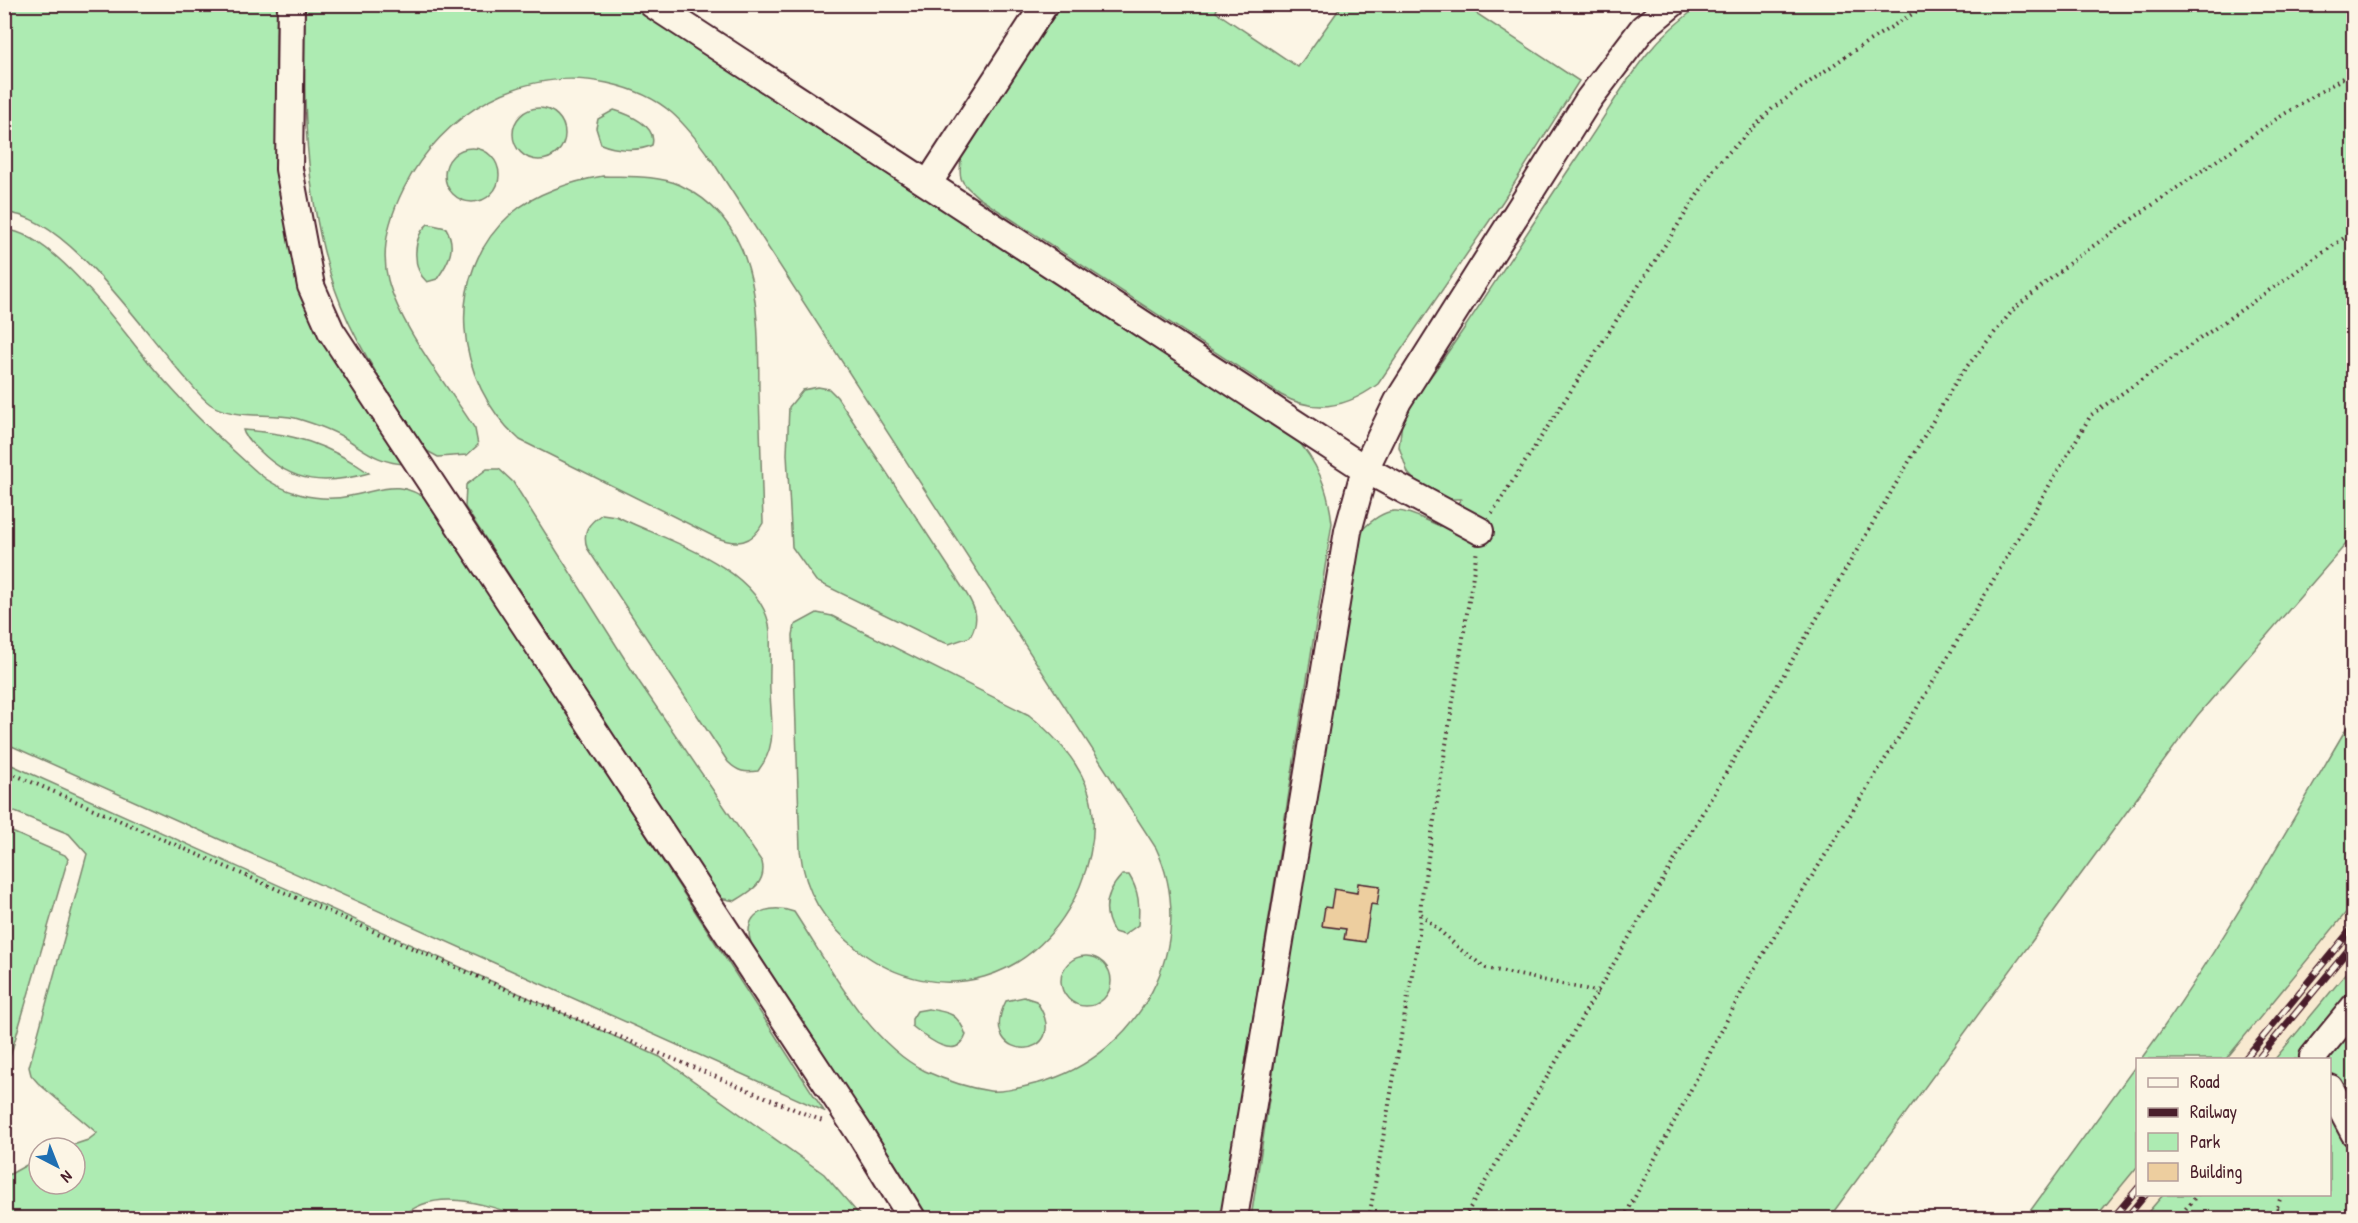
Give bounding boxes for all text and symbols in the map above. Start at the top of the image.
legend [2136,1058,2331,1196]
text: Road [2190,1069,2220,1094]
text: Railway [2190,1099,2237,1124]
text: Park [2190,1129,2221,1154]
north arrow [27,1136,87,1196]
text: Building [2190,1159,2242,1184]
text: N [56,1166,78,1188]

